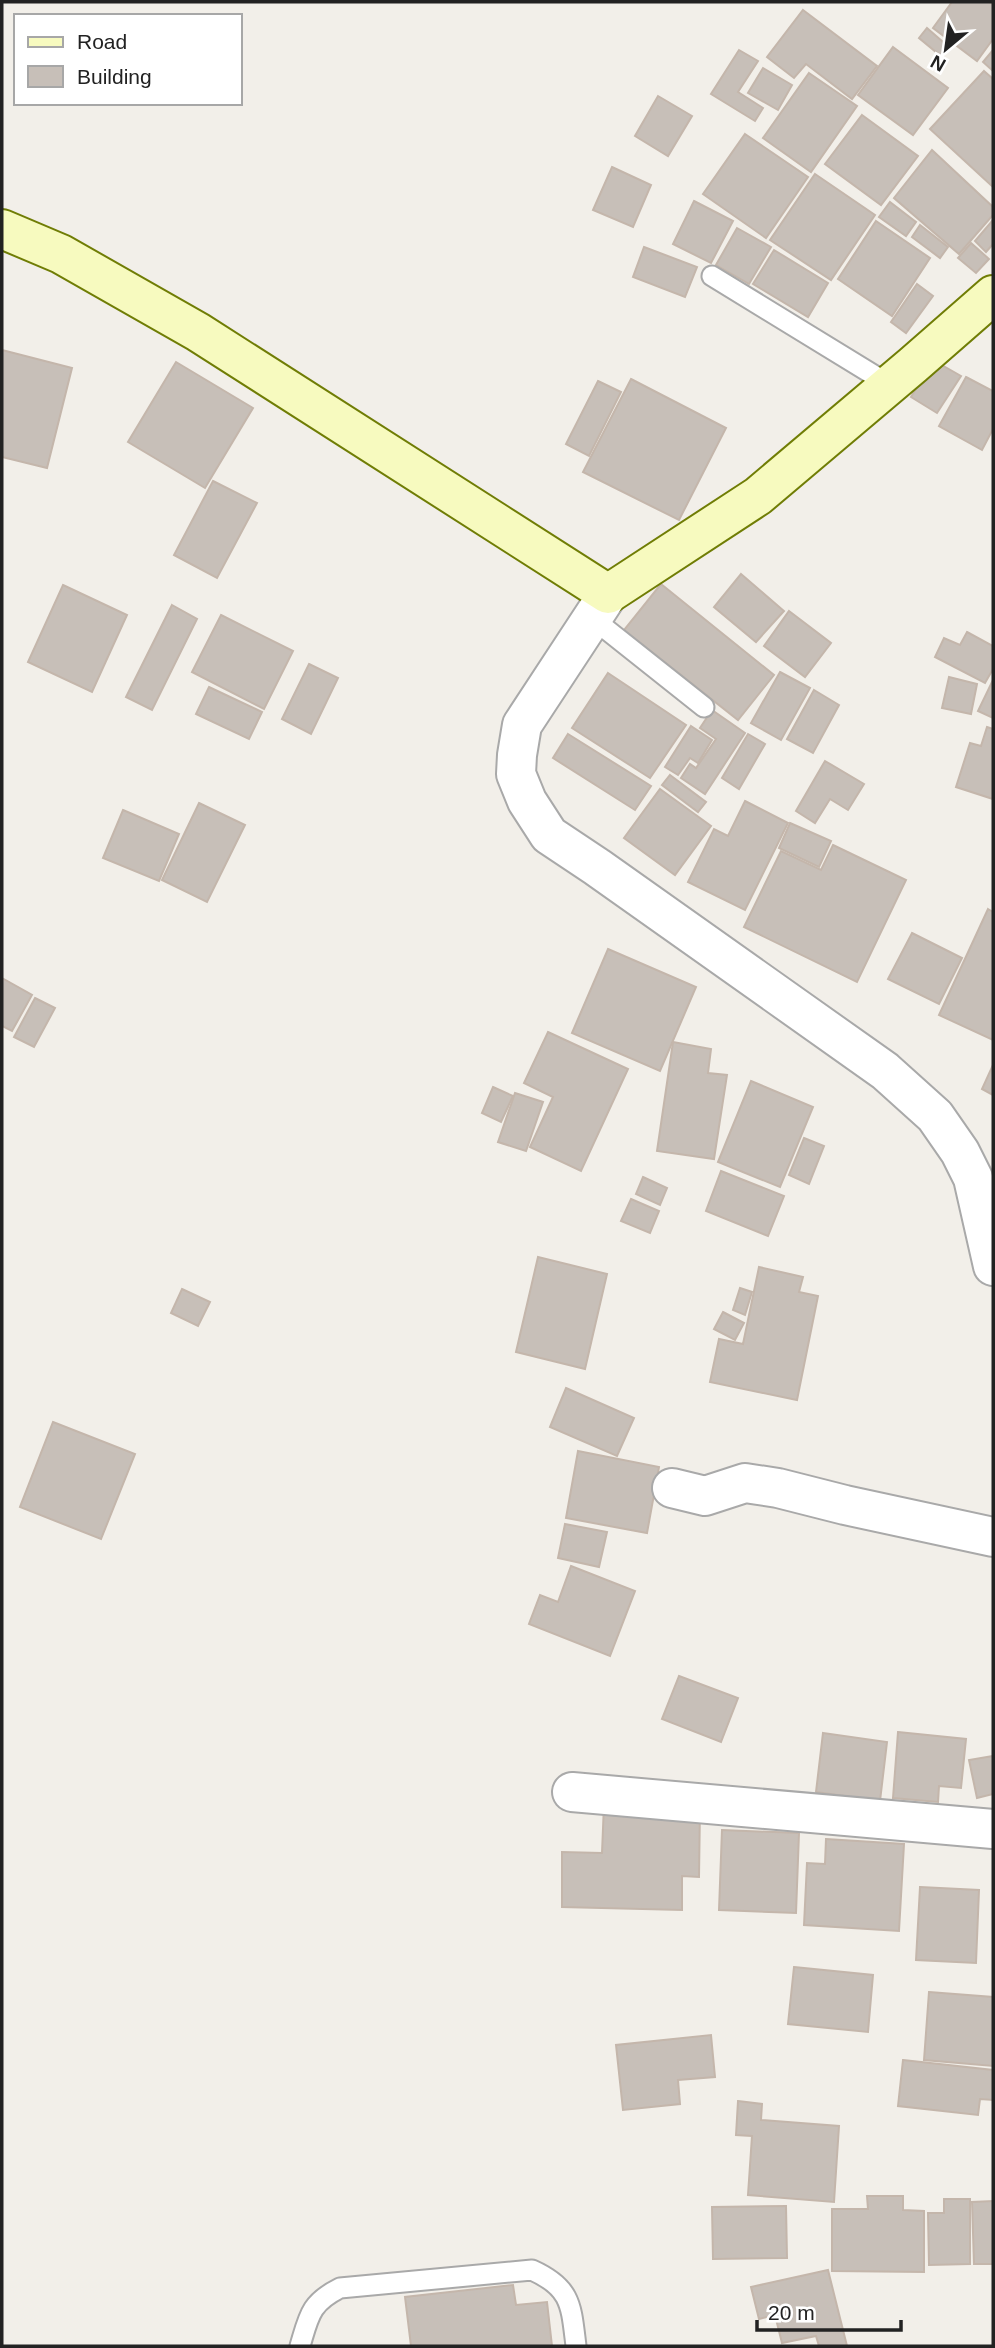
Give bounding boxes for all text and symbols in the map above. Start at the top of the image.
legend [14,14,242,105]
north arrow [911,14,981,84]
text: Road [77,30,127,53]
text: N [927,51,949,76]
text: Building [77,65,152,88]
scale bar [757,2288,900,2332]
text: 20 m [768,2301,815,2324]

